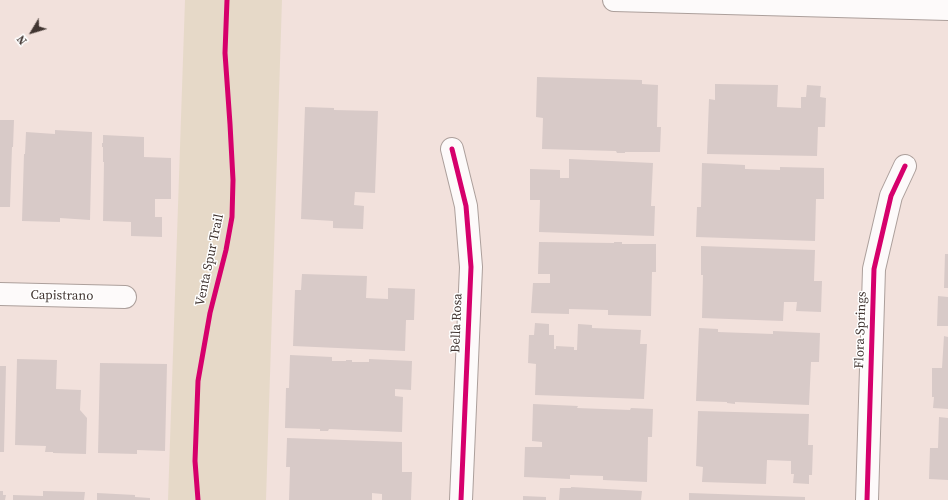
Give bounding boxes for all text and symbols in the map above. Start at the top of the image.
north arrow [12,12,52,52]
text: N [14,32,31,47]
street label: Venta Spur Trail [193,213,227,307]
street label: Capistrano [30,288,94,304]
street label: Flora Springs [852,291,870,369]
street label: Bella Rosa [448,293,466,353]

